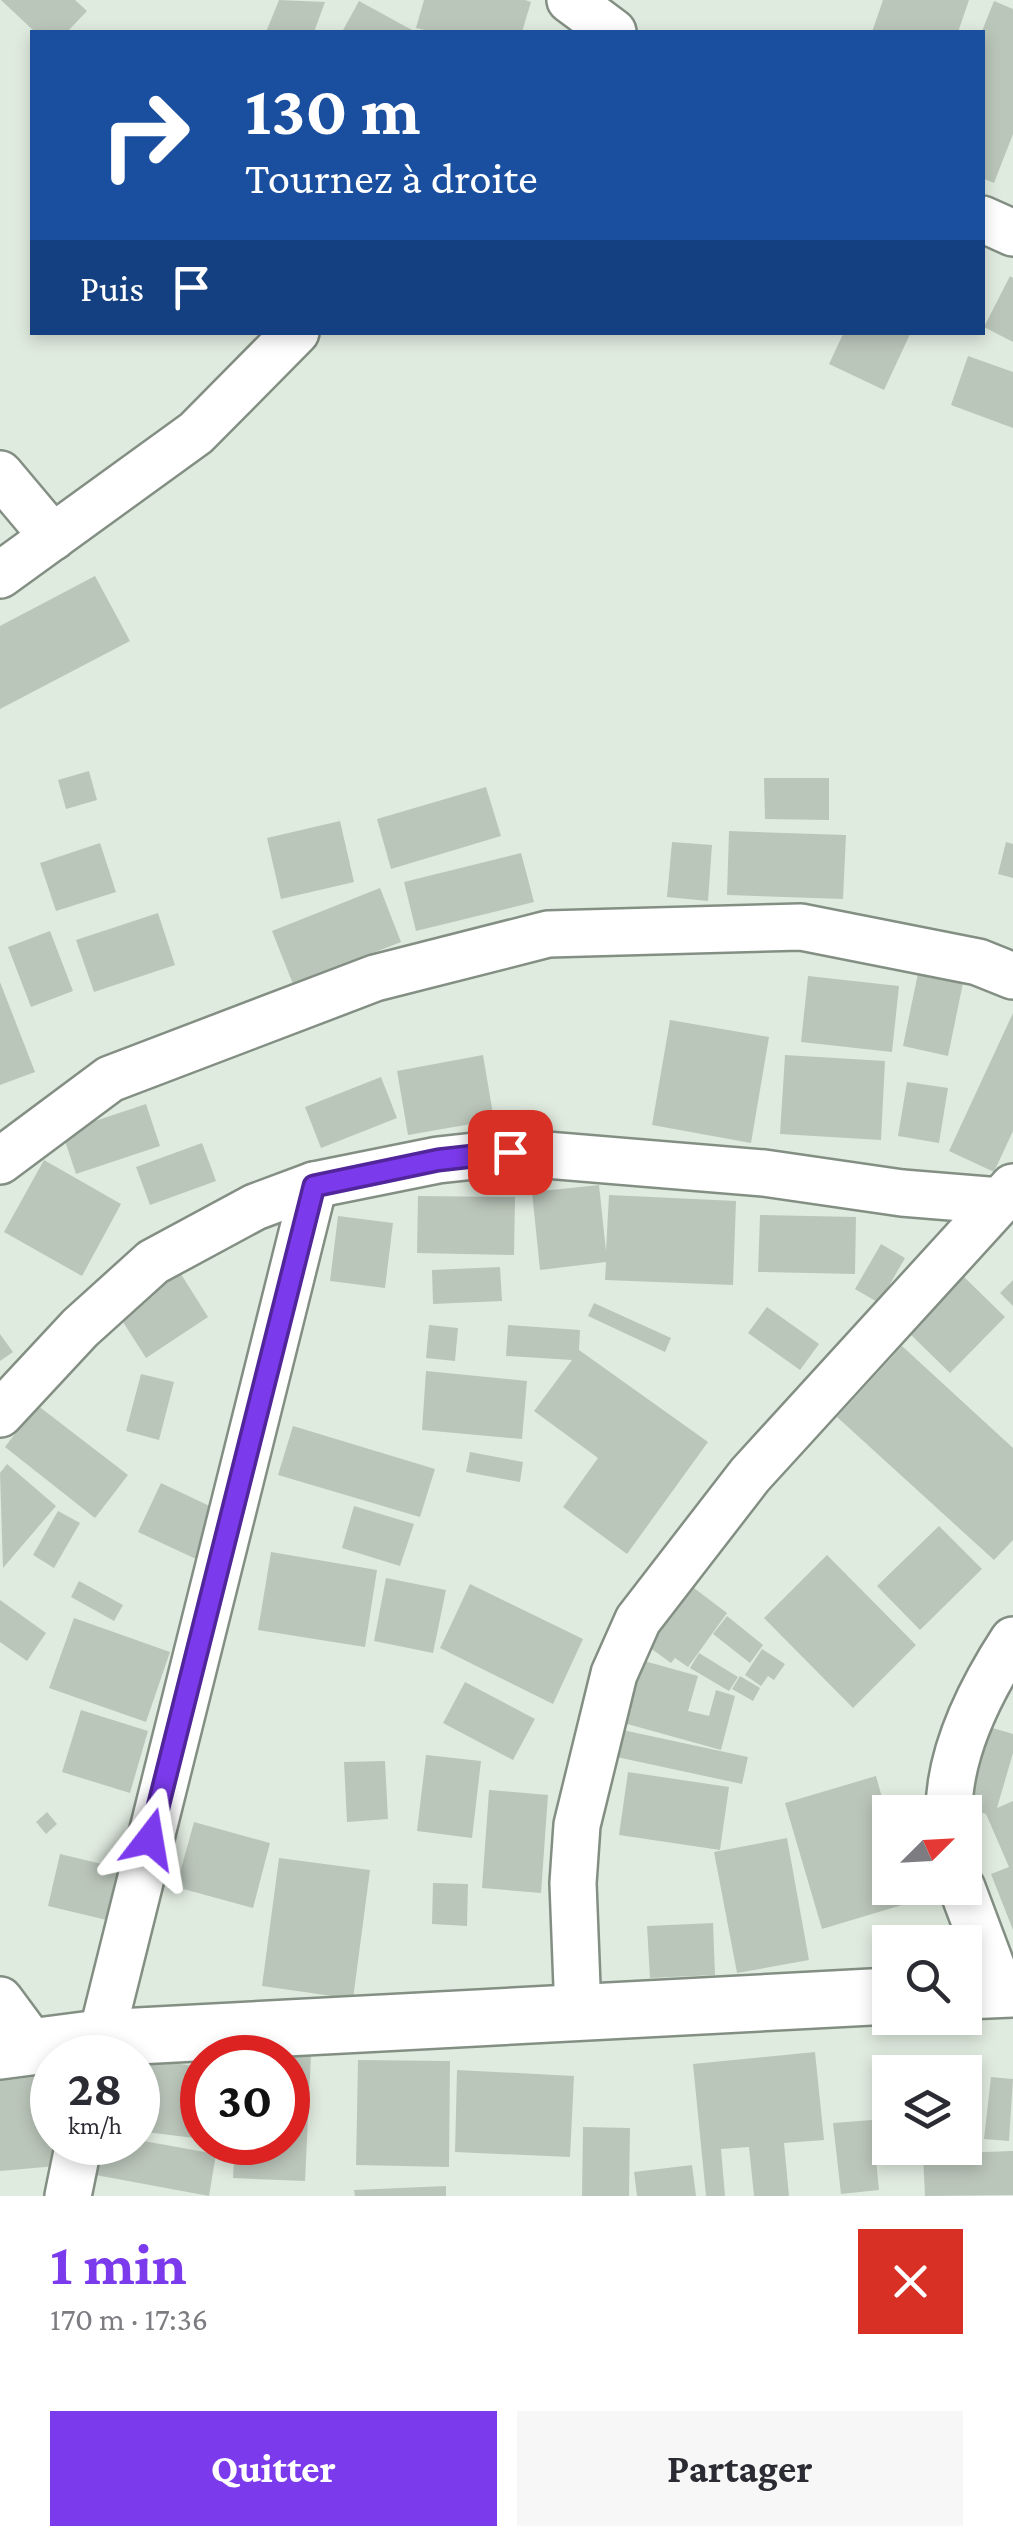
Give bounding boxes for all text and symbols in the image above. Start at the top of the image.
icon: right [80,70,210,200]
text: 130 m [245,71,421,149]
text: Tournez à droite [245,153,538,203]
icon: arrive [164,260,219,315]
text: Puis [80,267,144,309]
pin [468,1110,553,1195]
icon: arrive [483,1125,538,1180]
position arrow [98,1787,202,1891]
north arrow [872,1795,982,1905]
map controls [872,1795,982,2165]
button: search [872,1925,982,2035]
speed limit sign: 30 [180,2035,310,2165]
button: layers [872,2055,982,2165]
text: 28 [68,2060,122,2116]
text: km/h [68,2112,122,2139]
button: close [858,2229,963,2334]
text: 1 min [50,2230,187,2297]
text: 170 m · 17:36 [50,2301,208,2337]
button: Quitter [50,2411,497,2526]
button: Partager [517,2411,963,2526]

